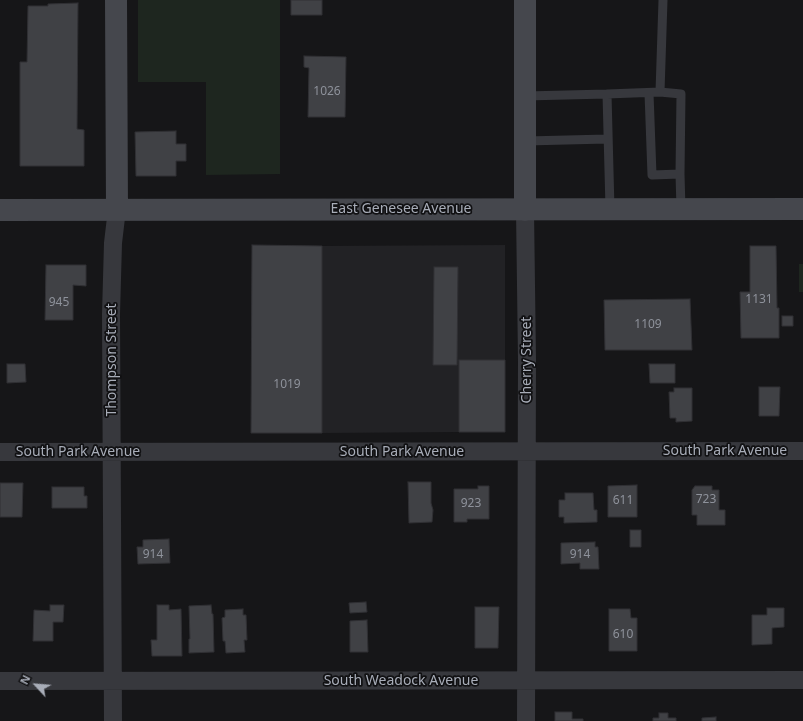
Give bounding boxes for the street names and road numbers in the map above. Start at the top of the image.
street label: East Genesee Avenue [331,201,471,217]
street label: Thompson Street [104,303,120,417]
street label: Cherry Street [519,317,535,403]
street label: South Park Avenue [663,443,787,459]
street label: South Park Avenue [16,444,140,460]
street label: South Park Avenue [340,444,464,460]
street label: South Weadock Avenue [324,673,478,689]

